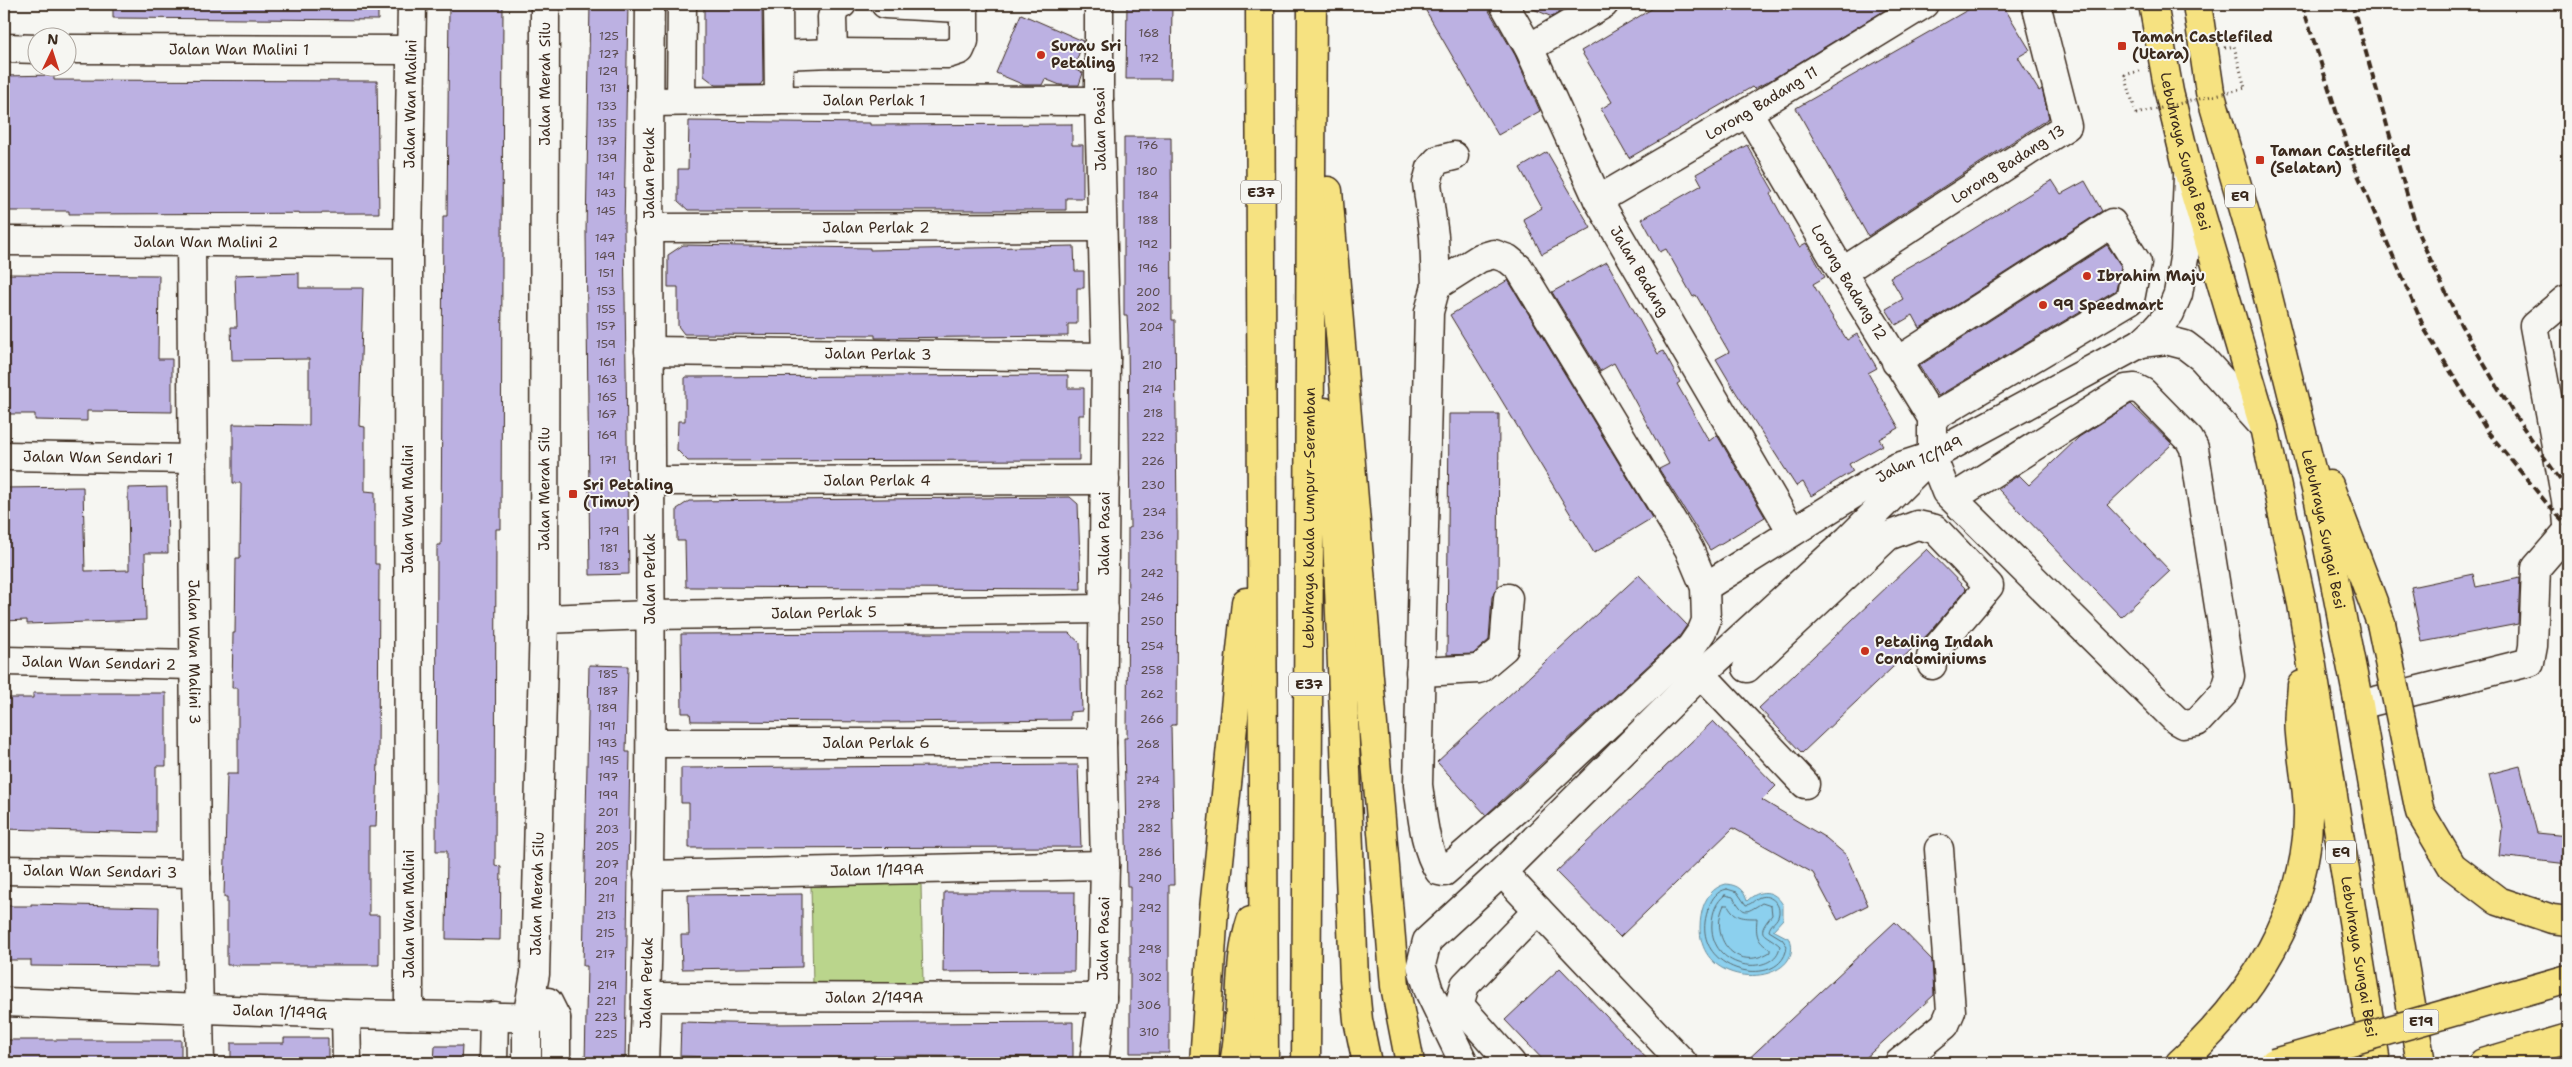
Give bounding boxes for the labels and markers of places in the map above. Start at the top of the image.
place label: Taman Castlefiled (Utara) [2132,27,2273,64]
place label: Surau Sri Petaling [1051,36,1121,73]
marker: Taman Castlefiled (Utara) [2116,40,2128,52]
marker: Surau Sri Petaling [1035,49,1047,61]
place label: Taman Castlefiled (Selatan) [2270,141,2411,178]
marker: Taman Castlefiled (Selatan) [2254,154,2266,166]
place label: Ibrahim Maju [2097,266,2205,286]
marker: Ibrahim Maju [2081,270,2093,282]
place label: 99 Speedmart [2053,295,2164,315]
marker: 99 Speedmart [2037,299,2049,311]
place label: Sri Petaling (Timur) [583,475,673,512]
marker: Sri Petaling (Timur) [567,488,579,500]
place label: Petaling Indah Condominiums [1875,632,1993,669]
marker: Petaling Indah Condominiums [1859,645,1871,657]

